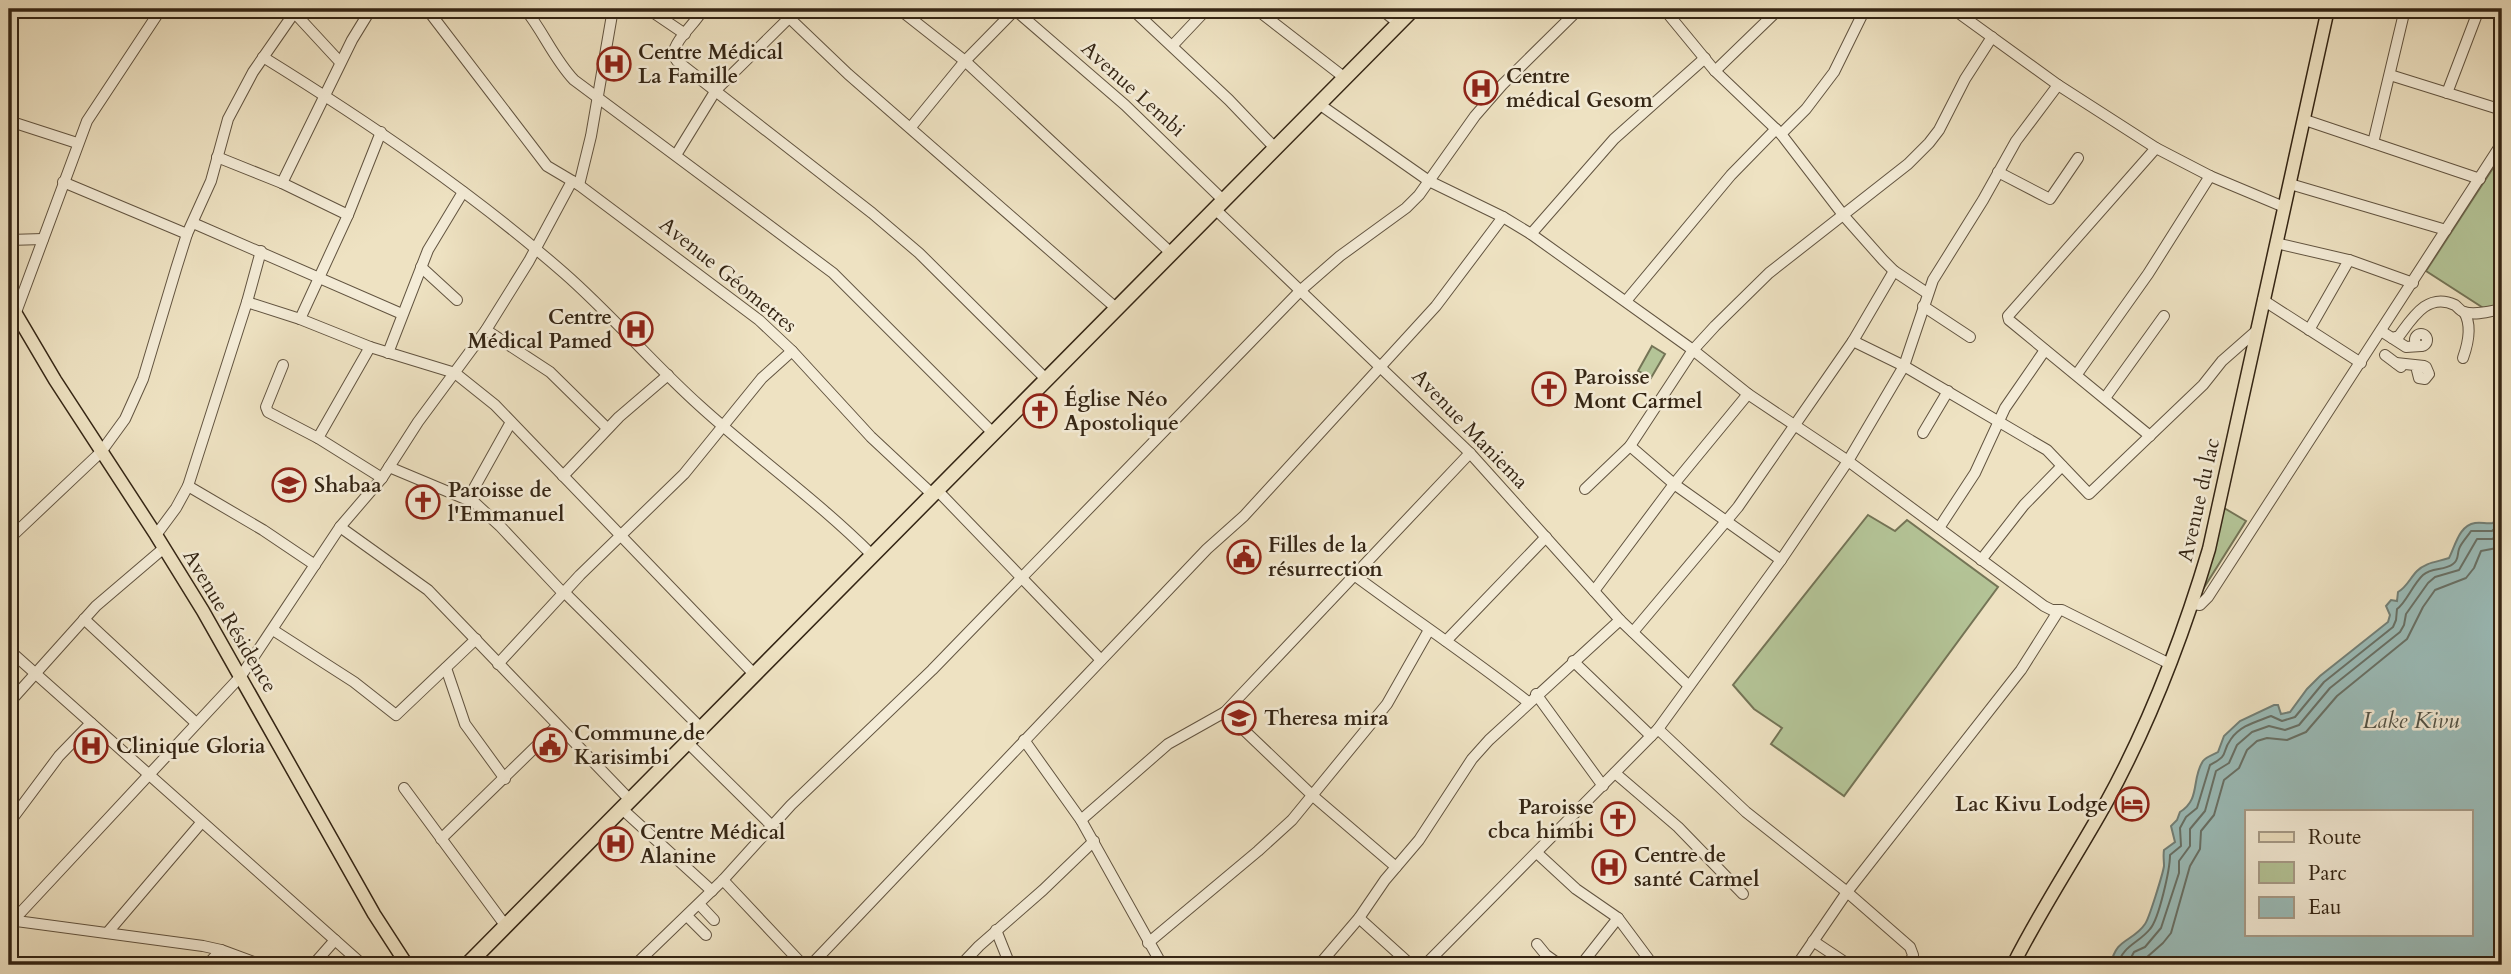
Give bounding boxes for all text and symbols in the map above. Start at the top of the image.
street label: Avenue Lembi [1075,34,1191,144]
place label: Centre Médical La Famille [638,38,783,91]
hospital icon: Centre Médical La Famille [595,45,633,83]
place label: Centre médical Gesom [1506,62,1654,115]
hospital icon: Centre médical Gesom [1462,69,1500,107]
street label: Avenue Géometres [653,210,803,340]
place label: Centre Médical Pamed [467,303,612,356]
hospital icon: Centre Médical Pamed [617,310,655,348]
street label: Avenue Maniema [1405,363,1535,495]
place label: Paroisse Mont Carmel [1574,363,1702,416]
church icon: Paroisse Mont Carmel [1530,370,1568,408]
place label: Église Néo Apostolique [1064,385,1179,438]
church icon: Église Néo Apostolique [1021,392,1059,430]
street label: Avenue du lac [2171,435,2227,565]
school or university icon: Shabaa [270,466,308,504]
place label: Shabaa [314,471,382,500]
place label: Paroisse de l'Emmanuel [448,476,564,529]
church icon: Paroisse de l'Emmanuel [404,483,442,521]
place label: Filles de la résurrection [1268,531,1383,584]
public building icon: Filles de la résurrection [1225,538,1263,576]
street label: Avenue Résidence [176,544,284,698]
school or university icon: Theresa mira [1220,699,1258,737]
place label: Theresa mira [1264,704,1389,733]
water label: Lake Kivu [2362,705,2460,736]
place label: Commune de Karisimbi [574,719,705,772]
public building icon: Commune de Karisimbi [531,726,569,764]
hospital icon: Clinique Gloria [72,727,110,765]
place label: Clinique Gloria [116,732,266,761]
hotel icon: Lac Kivu Lodge [2113,785,2151,823]
place label: Lac Kivu Lodge [1955,790,2108,819]
place label: Paroisse cbca himbi [1488,793,1594,846]
church icon: Paroisse cbca himbi [1599,800,1637,838]
legend [2245,810,2472,936]
place label: Centre Médical Alanine [640,818,785,871]
text: Route [2308,823,2362,852]
hospital icon: Centre Médical Alanine [597,825,635,863]
place label: Centre de santé Carmel [1634,841,1759,894]
hospital icon: Centre de santé Carmel [1590,848,1628,886]
text: Parc [2308,859,2347,888]
text: Eau [2308,893,2342,922]

